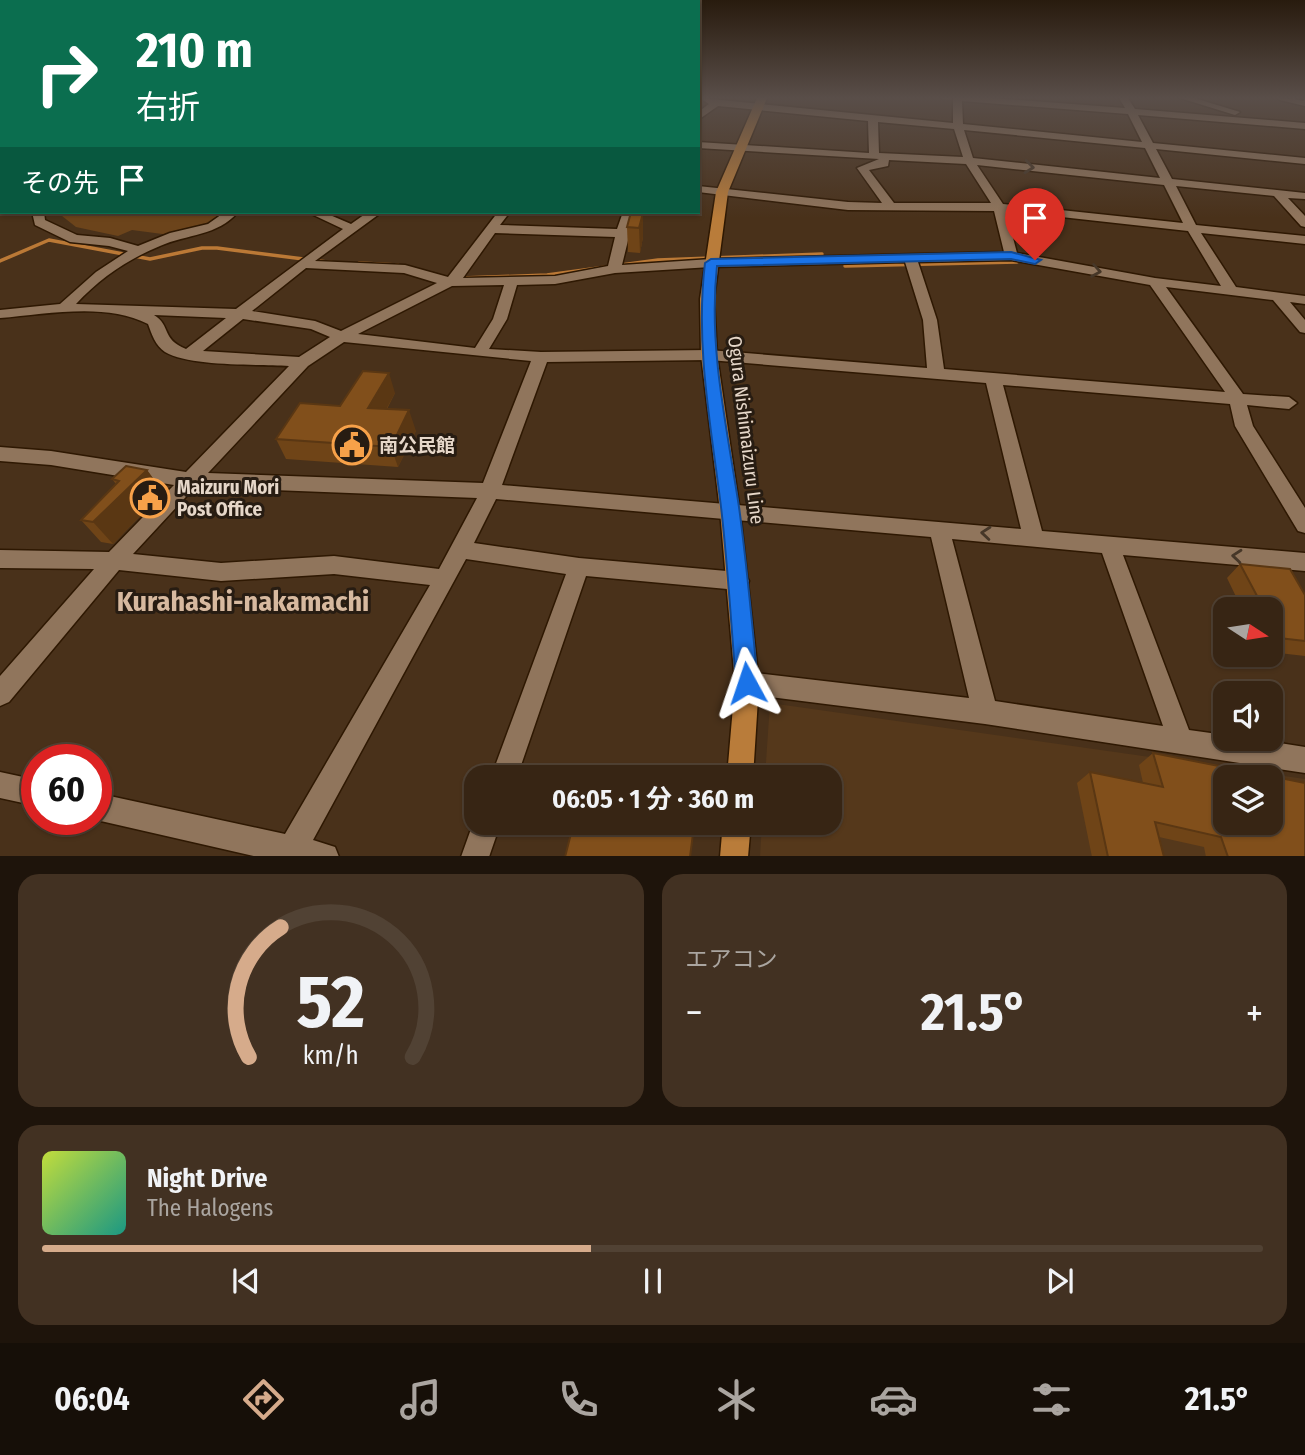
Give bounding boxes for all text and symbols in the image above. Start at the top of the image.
text: 210 m [136,21,253,80]
icon: right [21,28,112,119]
text: 右折 [136,88,200,126]
one-way arrow [1024,159,1035,174]
icon: arrive [113,161,151,199]
text: その先 [21,168,99,199]
pin [1005,188,1065,260]
icon: arrive [1016,199,1054,237]
one-way arrow [1090,263,1102,278]
street label: Ogura Nishimaizuru Line [723,335,769,525]
public building icon: 南公民館 [331,424,373,466]
place label: 南公民館 [379,434,455,457]
place label: Maizuru Mori Post Office [177,476,279,521]
public building icon: Maizuru Mori Post Office [129,477,171,519]
one-way arrow [980,526,991,541]
one-way arrow [1231,549,1242,564]
district label: Kurahashi-nakamachi [117,585,369,618]
north arrow [1213,597,1283,667]
map controls [1213,597,1283,835]
position arrow [710,646,784,720]
button: sound [1213,681,1283,751]
speed limit sign: 60 [21,744,112,835]
button: layers [1213,765,1283,835]
text: 06:05 · 1 分 · 360 m [552,784,754,815]
text: エアコン [686,945,778,973]
text: 52 [296,959,365,1046]
text: 21.5° [921,981,1028,1044]
text: − [686,990,703,1036]
text: + [1246,990,1263,1036]
text: km/h [303,1040,359,1070]
text: Night Drive [147,1163,267,1194]
text: The Halogens [147,1194,273,1222]
icon: previous [227,1262,265,1300]
icon: pause [634,1262,672,1300]
icon: next [1041,1262,1079,1300]
icon: directions [239,1375,288,1424]
icon: music [396,1375,445,1424]
icon: phone [554,1375,603,1424]
icon: climate [712,1375,761,1424]
icon: car [869,1375,918,1424]
icon: filters [1027,1375,1076,1424]
text: 06:04 [54,1380,130,1418]
text: 21.5° [1185,1380,1251,1418]

